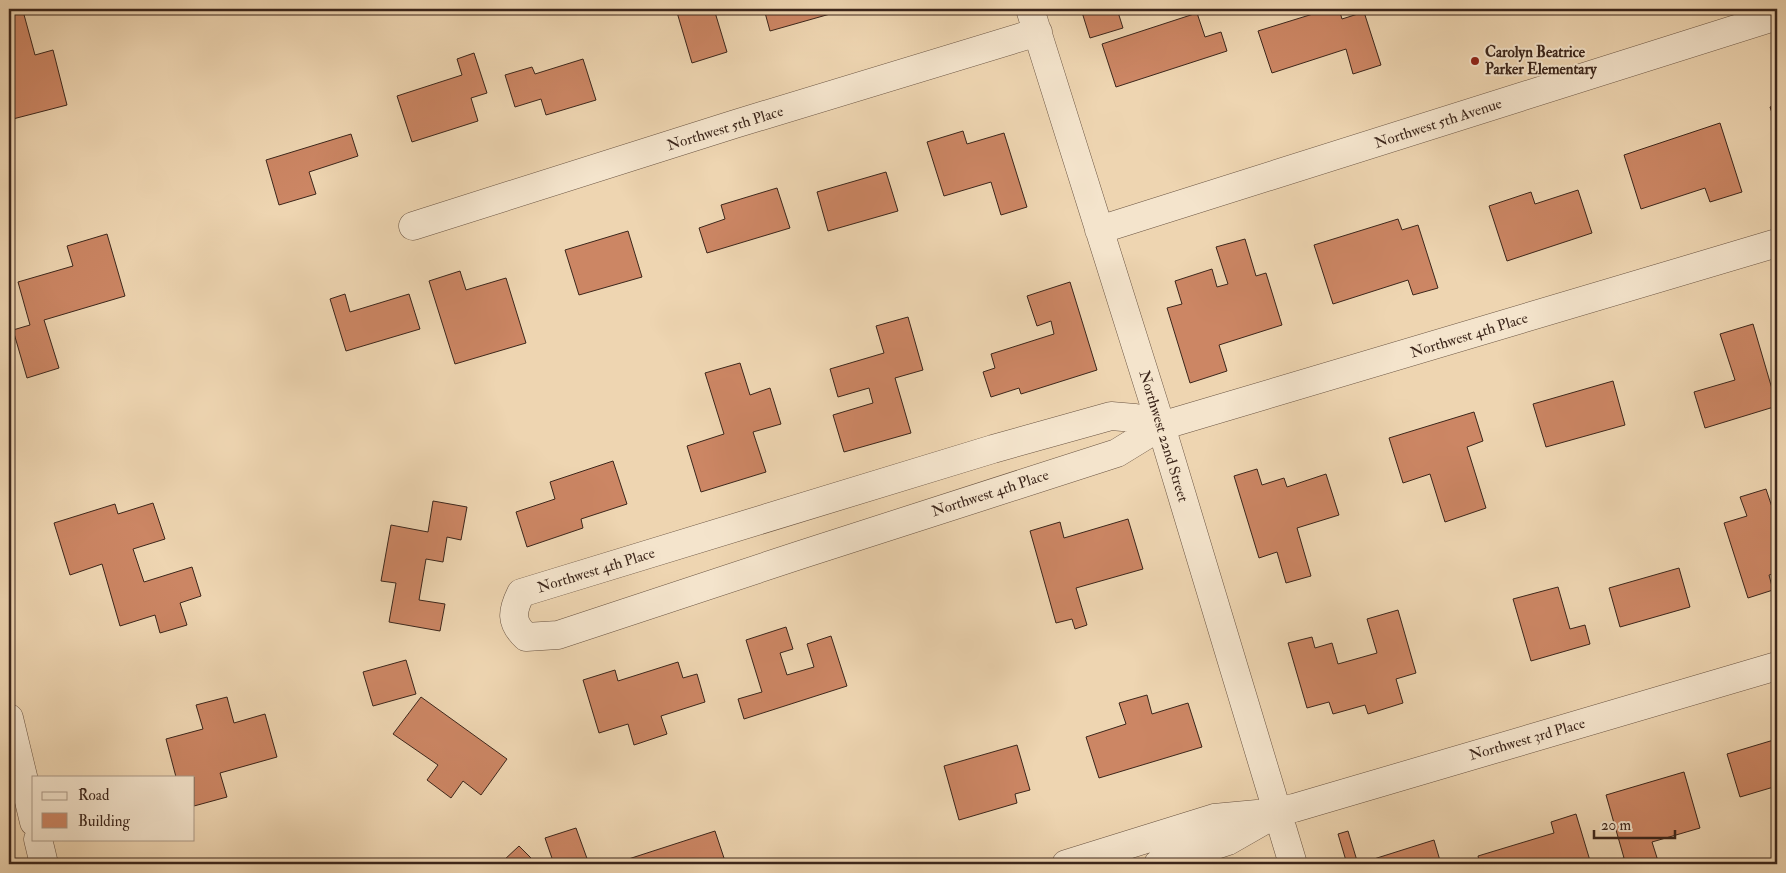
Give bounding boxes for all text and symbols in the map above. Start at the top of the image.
place label: Carolyn Beatrice Parker Elementary [1485,43,1598,80]
marker: Carolyn Beatrice Parker Elementary [1469,55,1481,67]
street label: Northwest 5th Avenue [1372,94,1504,153]
street label: Northwest 5th Place [665,102,786,155]
street label: Northwest 4th Place [1408,309,1530,362]
street label: Northwest 22nd Street [1134,368,1193,504]
street label: Northwest 4th Place [929,466,1051,521]
street label: Northwest 4th Place [535,544,657,597]
street label: Northwest 3rd Place [1467,714,1587,765]
legend [32,776,195,840]
text: Road [78,786,110,805]
scale bar [1594,808,1675,840]
text: Building [78,812,130,831]
text: 20 m [1601,816,1631,835]

